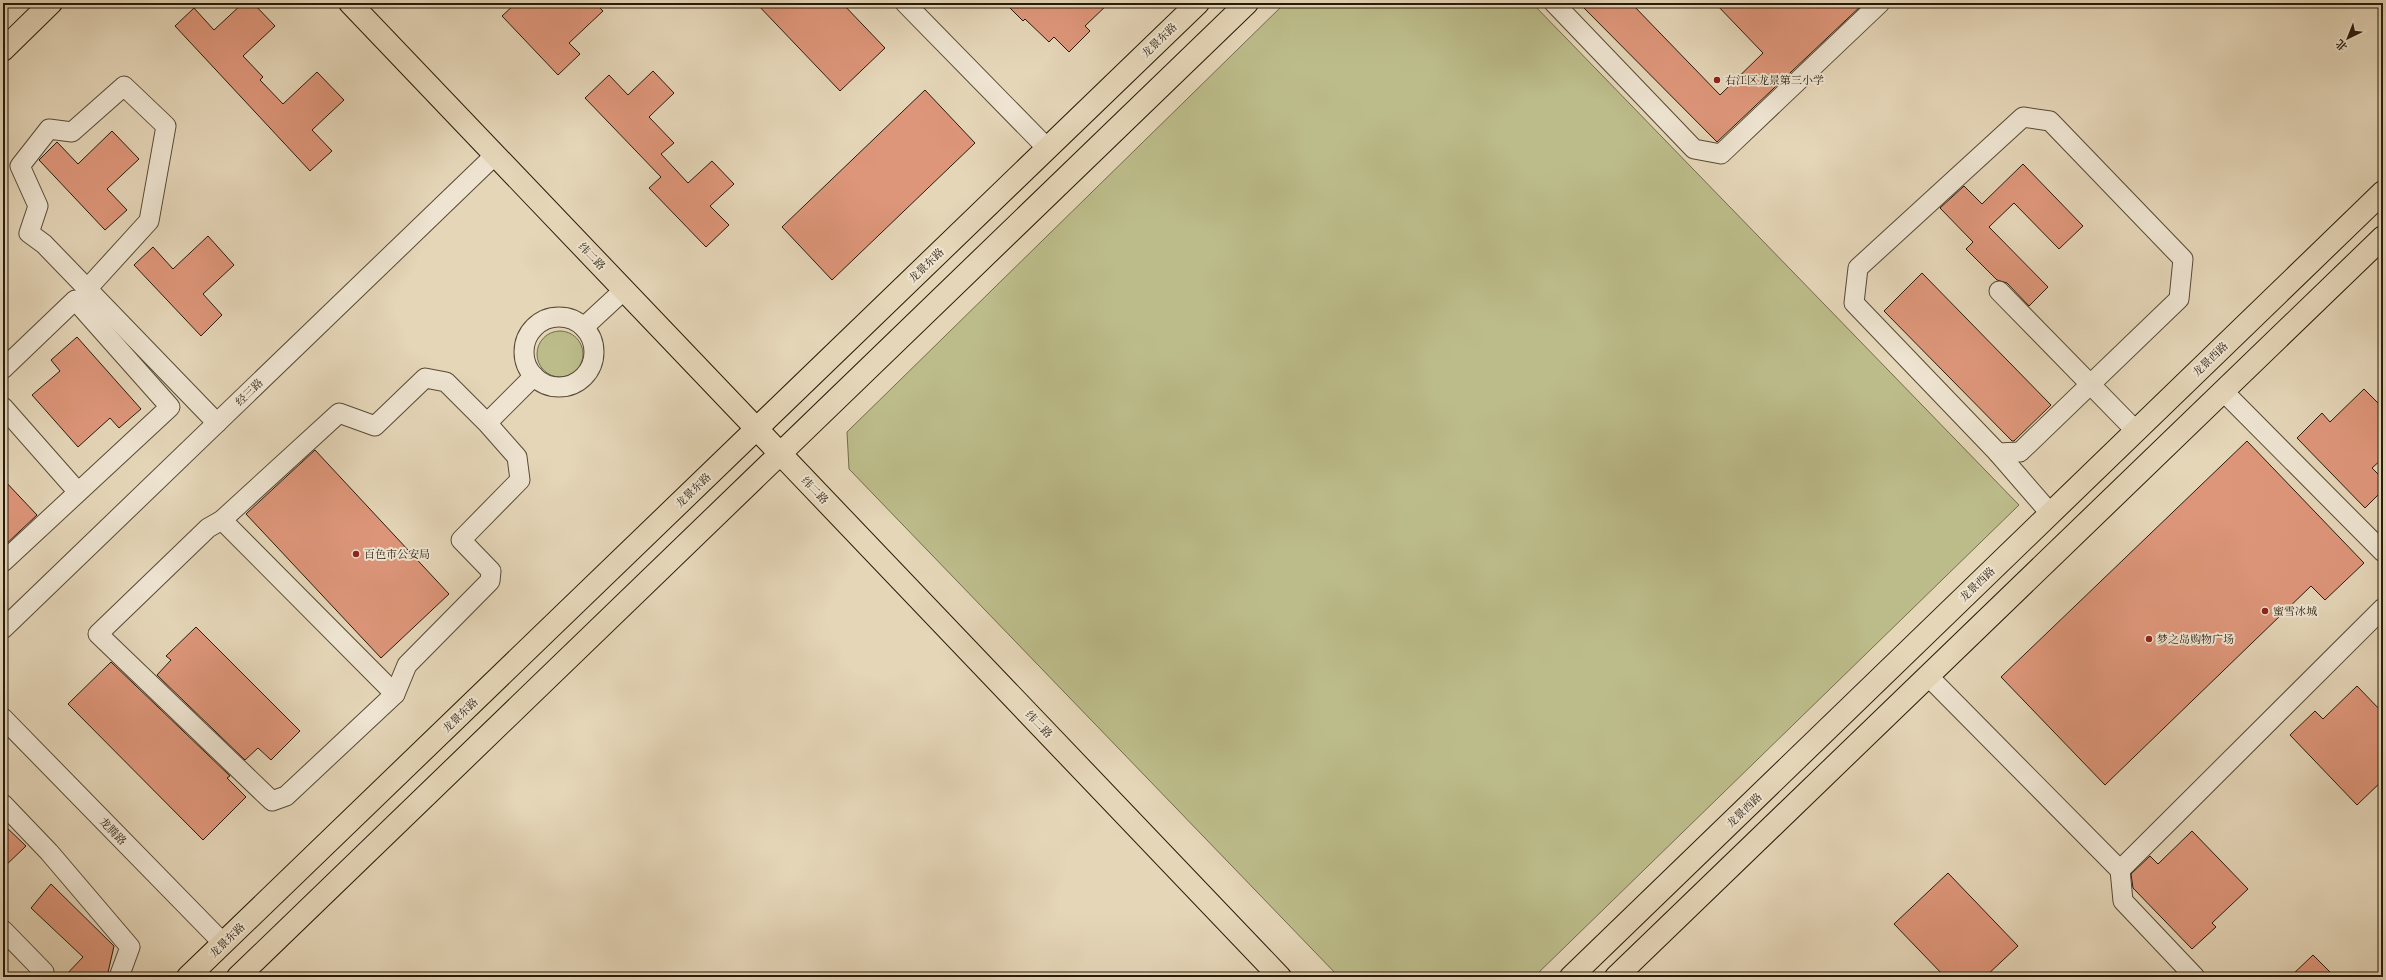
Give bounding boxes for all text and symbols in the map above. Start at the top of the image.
north arrow [2328,18,2368,58]
street label: 龙景东路 [1138,20,1180,60]
text: 北 [2332,36,2350,54]
place label: 右江区龙景第三小学 [1725,73,1824,87]
marker: 右江区龙景第三小学 [1712,75,1722,85]
street label: 纬二路 [576,239,608,273]
street label: 龙景东路 [905,245,947,285]
street label: 龙景西路 [2189,339,2231,379]
street label: 经三路 [232,376,266,408]
street label: 龙景东路 [672,470,714,510]
street label: 纬二路 [799,473,831,507]
place label: 百色市公安局 [364,547,430,561]
marker: 百色市公安局 [351,549,361,559]
street label: 龙景西路 [1956,564,1998,604]
place label: 蜜雪冰城 [2273,604,2317,618]
marker: 蜜雪冰城 [2260,606,2270,616]
place label: 梦之岛购物广场 [2157,632,2234,646]
marker: 梦之岛购物广场 [2144,634,2154,644]
street label: 龙景东路 [439,695,481,735]
street label: 纬二路 [1023,707,1055,741]
street label: 龙景西路 [1723,790,1765,830]
street label: 龙腾路 [97,814,129,848]
street label: 龙景东路 [206,920,248,960]

